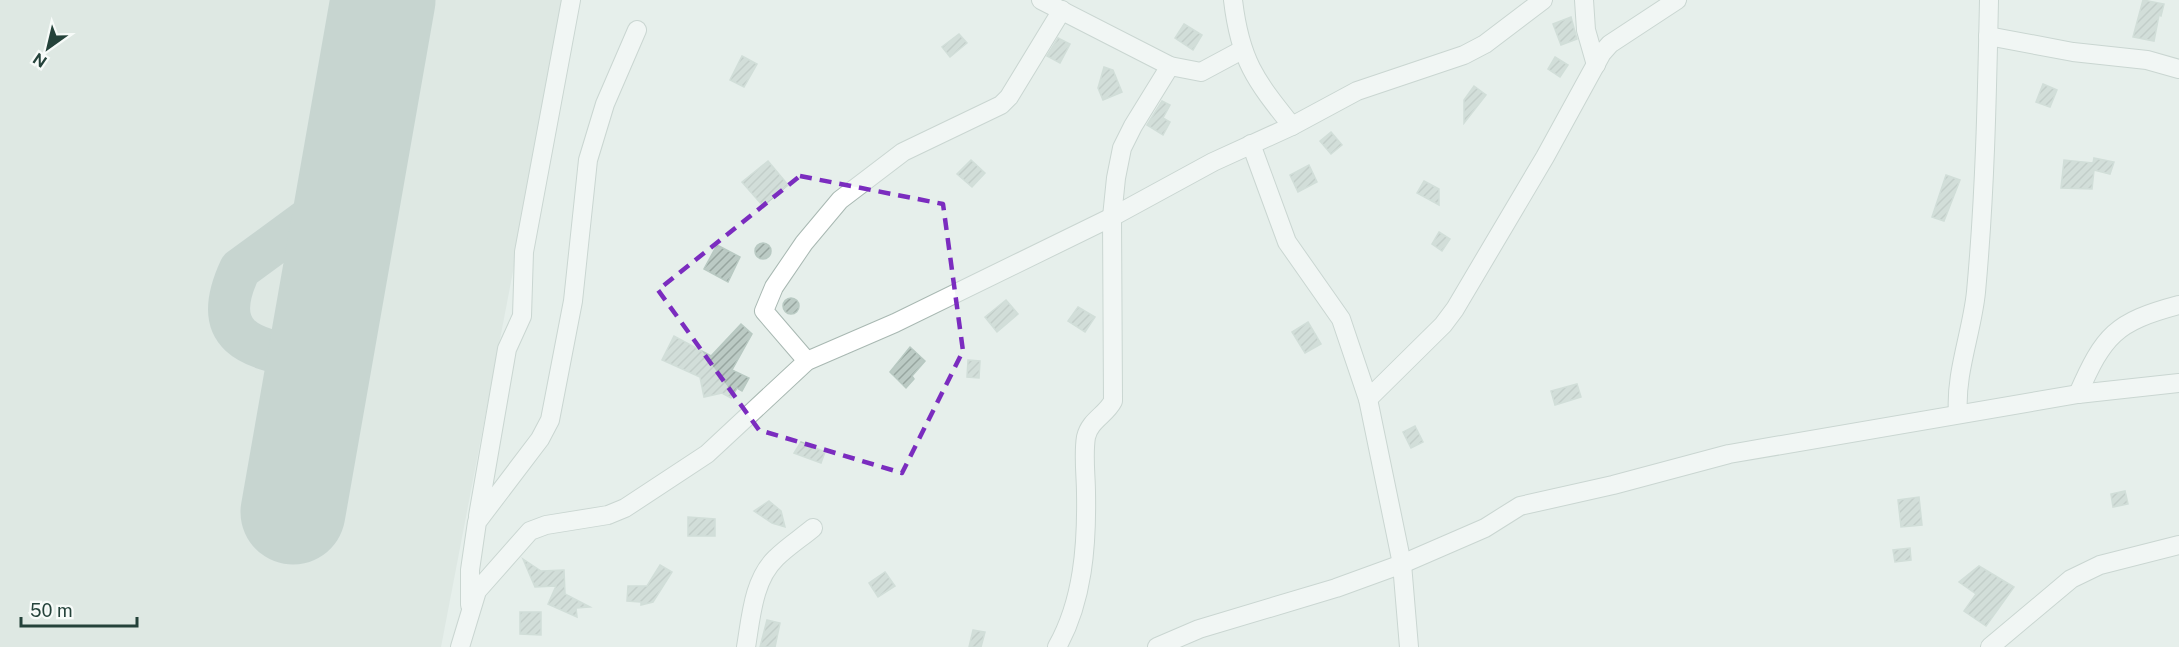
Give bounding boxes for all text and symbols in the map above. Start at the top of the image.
north arrow [18,18,78,78]
text: N [29,49,50,71]
scale bar [21,590,136,628]
text: 50 m [30,600,73,621]

